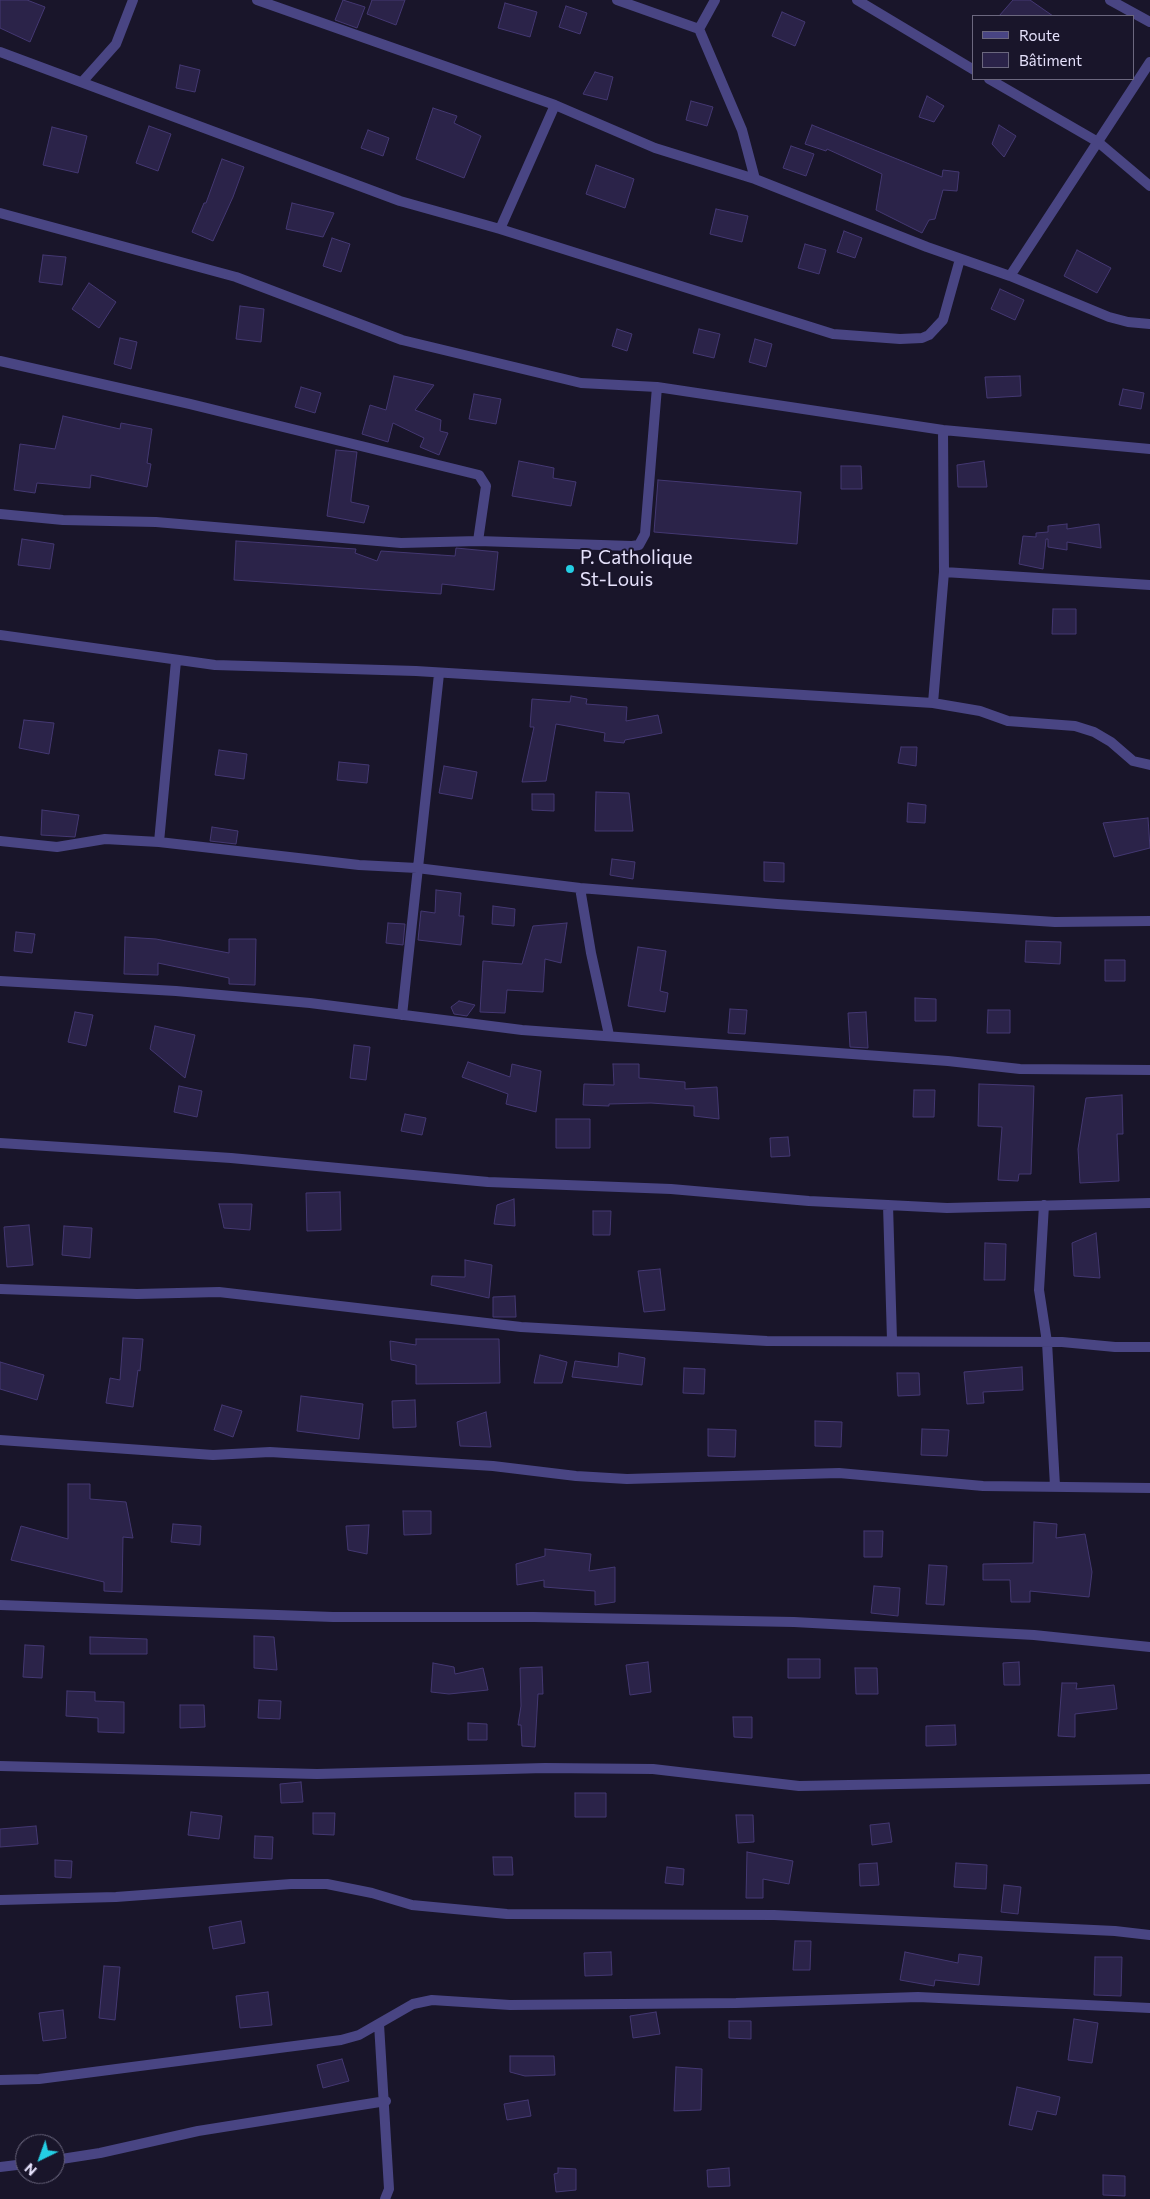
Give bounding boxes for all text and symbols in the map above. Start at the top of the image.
legend [972,15,1135,80]
text: Route [1019,26,1060,44]
text: Bâtiment [1019,51,1082,69]
place label: P. Catholique St-Louis [580,547,693,591]
marker: P. Catholique St-Louis [564,563,576,575]
north arrow [15,2134,65,2184]
text: N [21,2160,40,2180]

